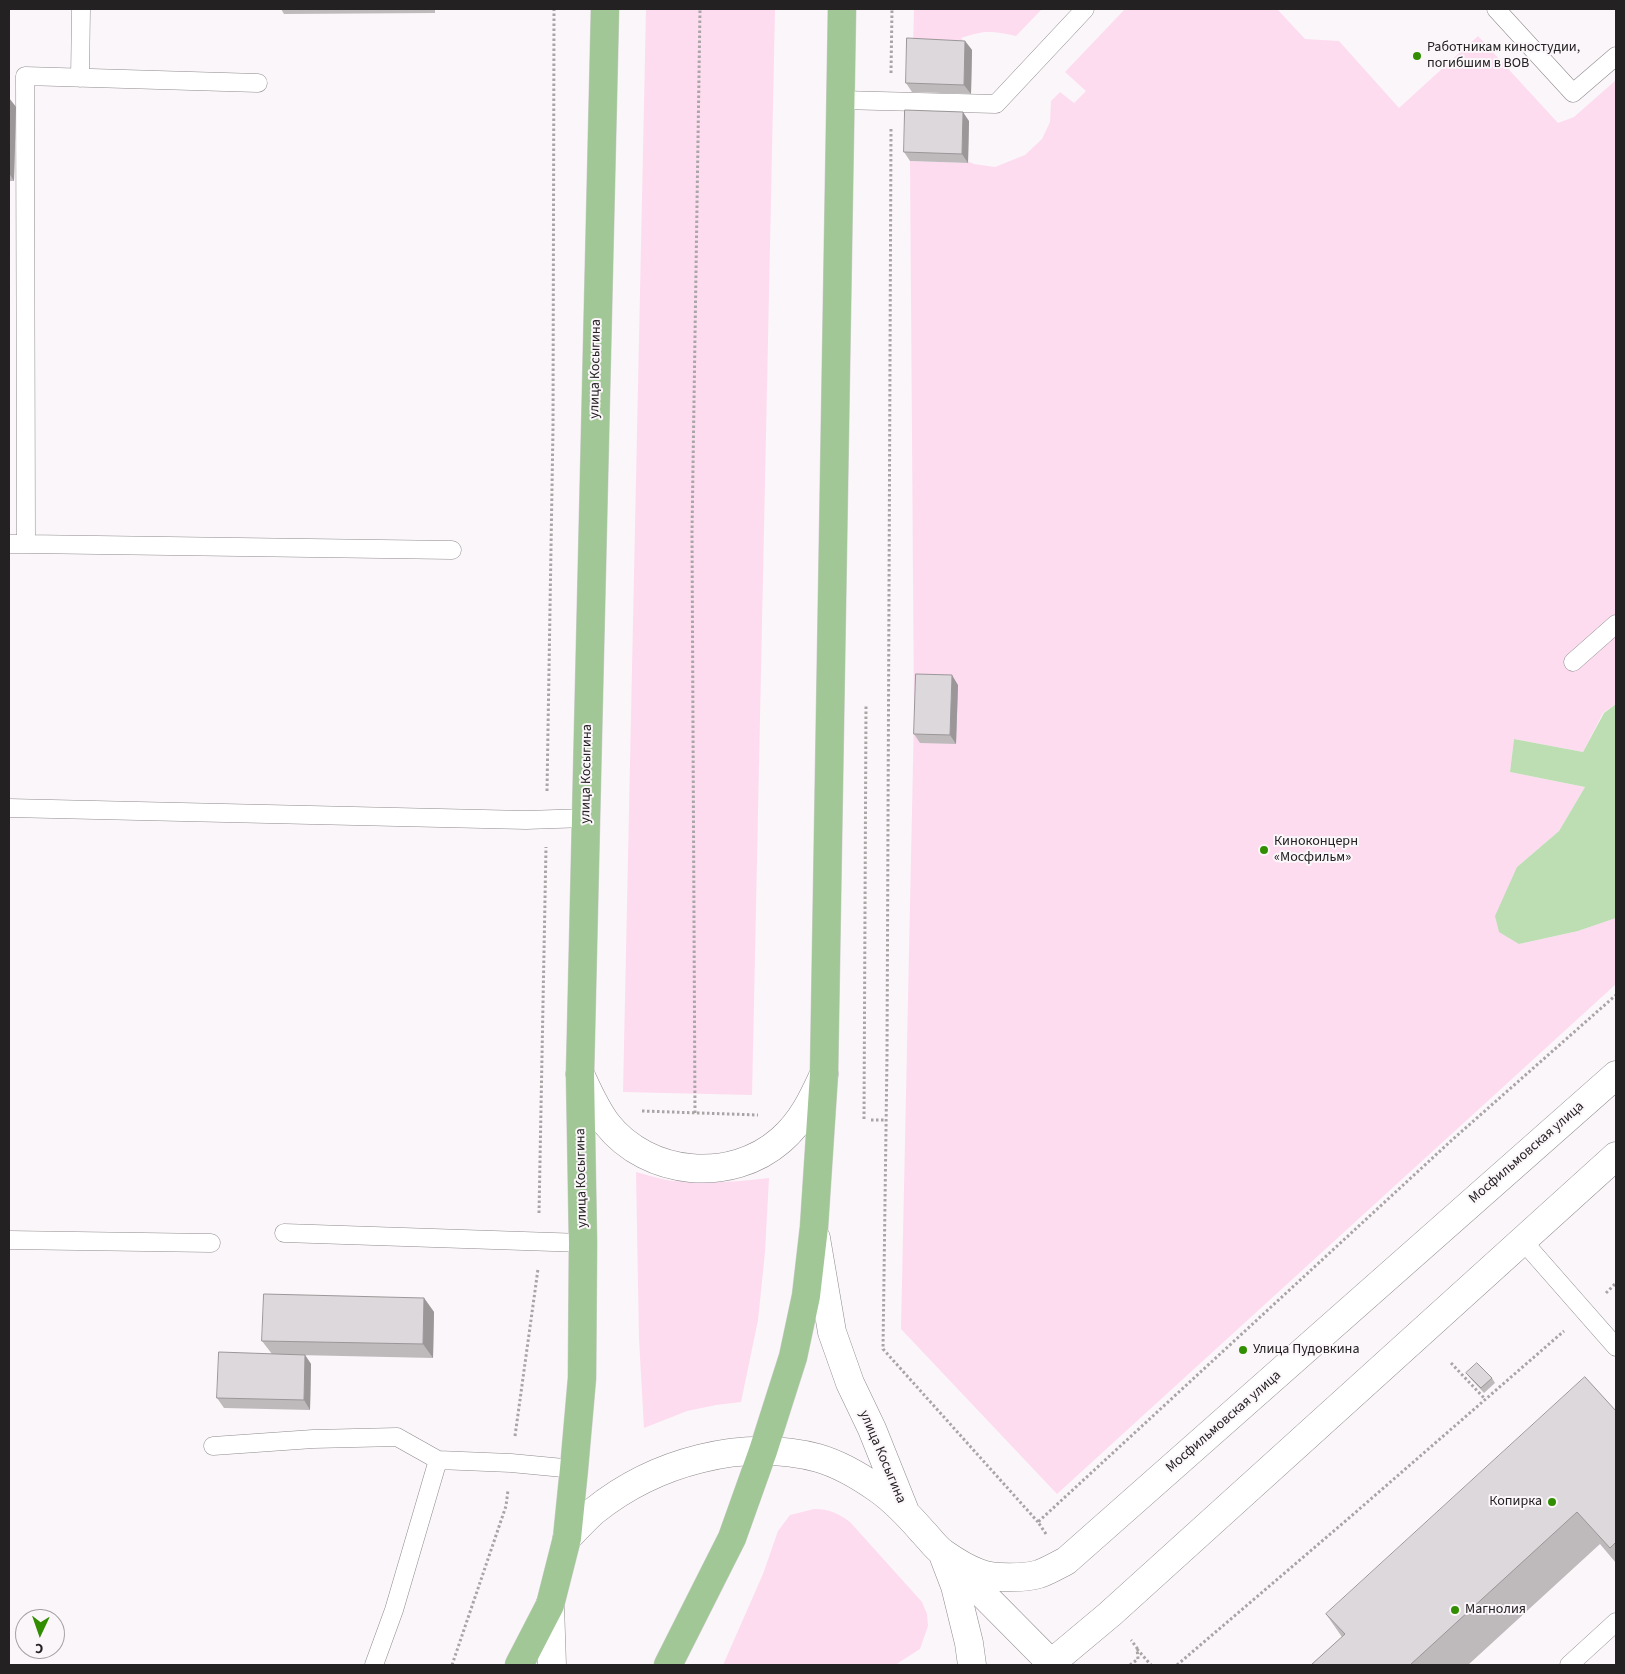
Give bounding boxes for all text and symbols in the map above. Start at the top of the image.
place label: Работникам киностудии, погибшим в ВОВ [1427,40,1580,72]
marker: Работникам киностудии, погибшим в ВОВ [1411,50,1423,62]
street label: улица Косыгина [587,319,605,419]
street label: улица Косыгина [578,724,596,824]
place label: Киноконцерн «Мосфильм» [1274,834,1358,866]
marker: Киноконцерн «Мосфильм» [1258,844,1270,856]
street label: Мосфильмовская улица [1466,1098,1588,1208]
street label: улица Косыгина [573,1128,591,1228]
place label: Улица Пудовкина [1253,1342,1360,1358]
marker: Улица Пудовкина [1237,1344,1249,1356]
street label: Мосфильмовская улица [1163,1367,1285,1477]
street label: улица Косыгина [855,1408,909,1506]
place label: Копирка [1489,1494,1542,1510]
marker: Копирка [1546,1496,1558,1508]
place label: Магнолия [1465,1602,1526,1618]
marker: Магнолия [1449,1604,1461,1616]
north arrow [15,1609,65,1659]
text: С [35,1638,44,1658]

